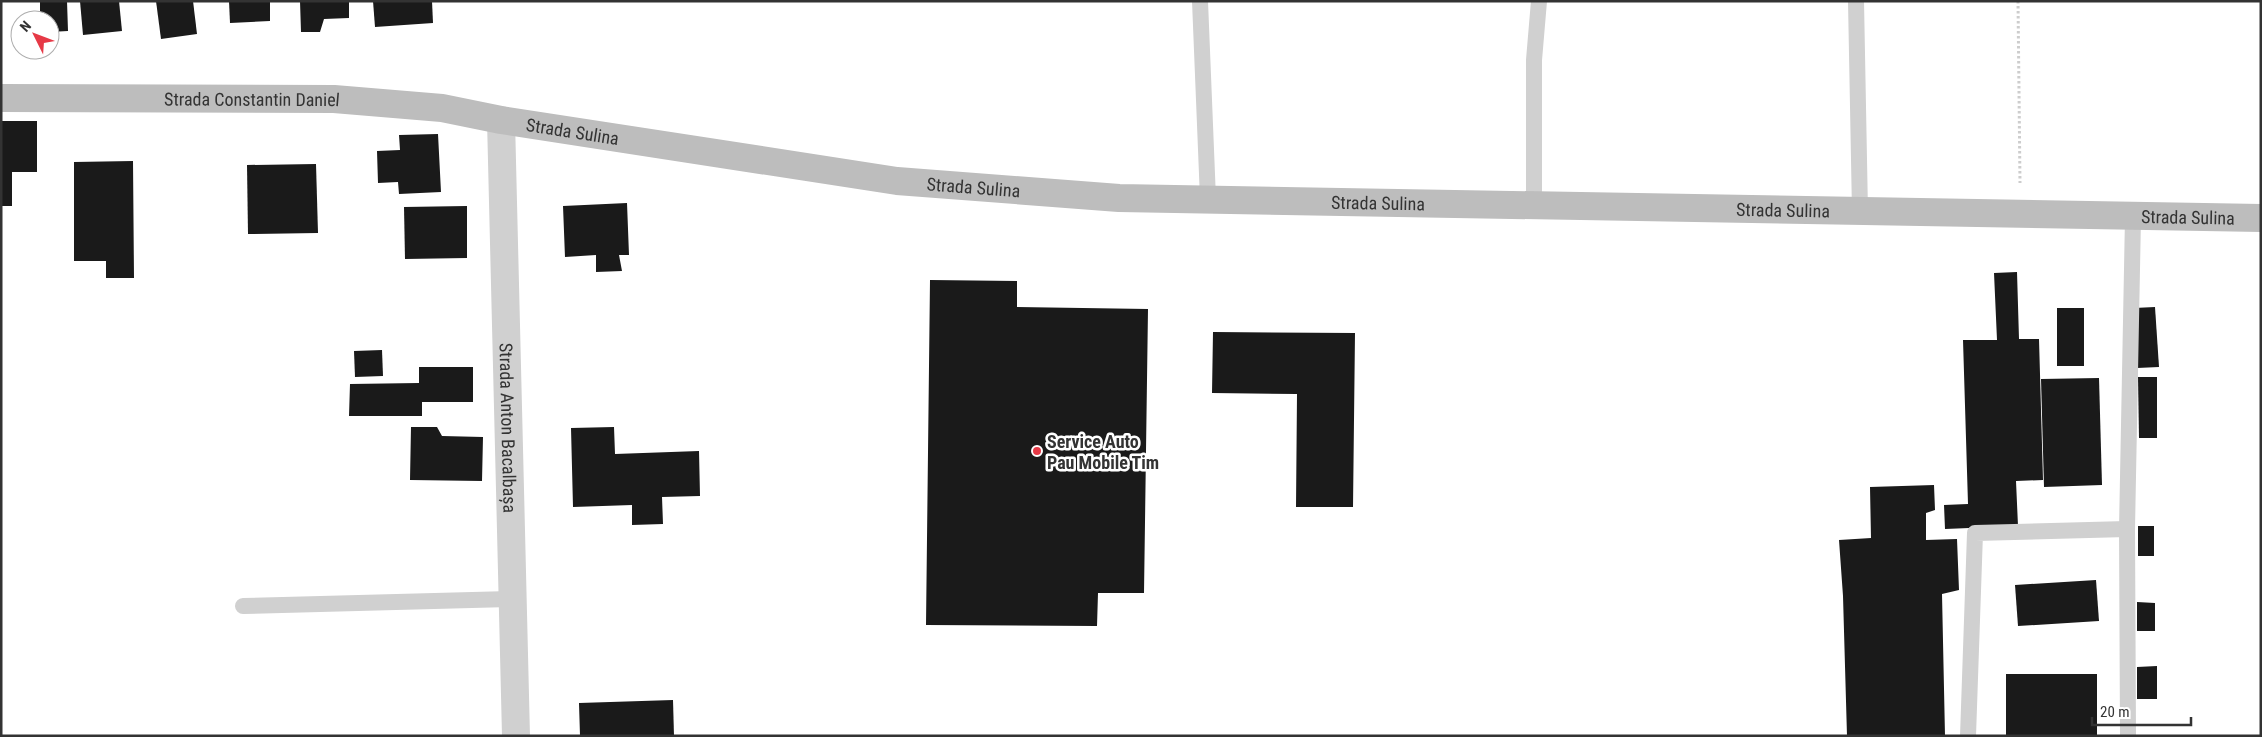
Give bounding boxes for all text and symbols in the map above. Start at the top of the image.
north arrow [10,10,60,60]
text: N [17,18,34,35]
street label: Strada Constantin Daniel [164,88,341,110]
street label: Strada Sulina [525,114,621,149]
street label: Strada Sulina [926,173,1021,201]
street label: Strada Sulina [1331,191,1425,214]
street label: Strada Sulina [1736,198,1830,221]
street label: Strada Sulina [2141,205,2235,228]
street label: Strada Anton Bacalbașa [496,343,521,513]
place label: Service Auto Pau Mobile Tim [1047,431,1159,473]
marker: Service Auto Pau Mobile Tim [1031,445,1043,457]
scale bar [2092,694,2191,726]
text: 20 m [2100,703,2130,721]

